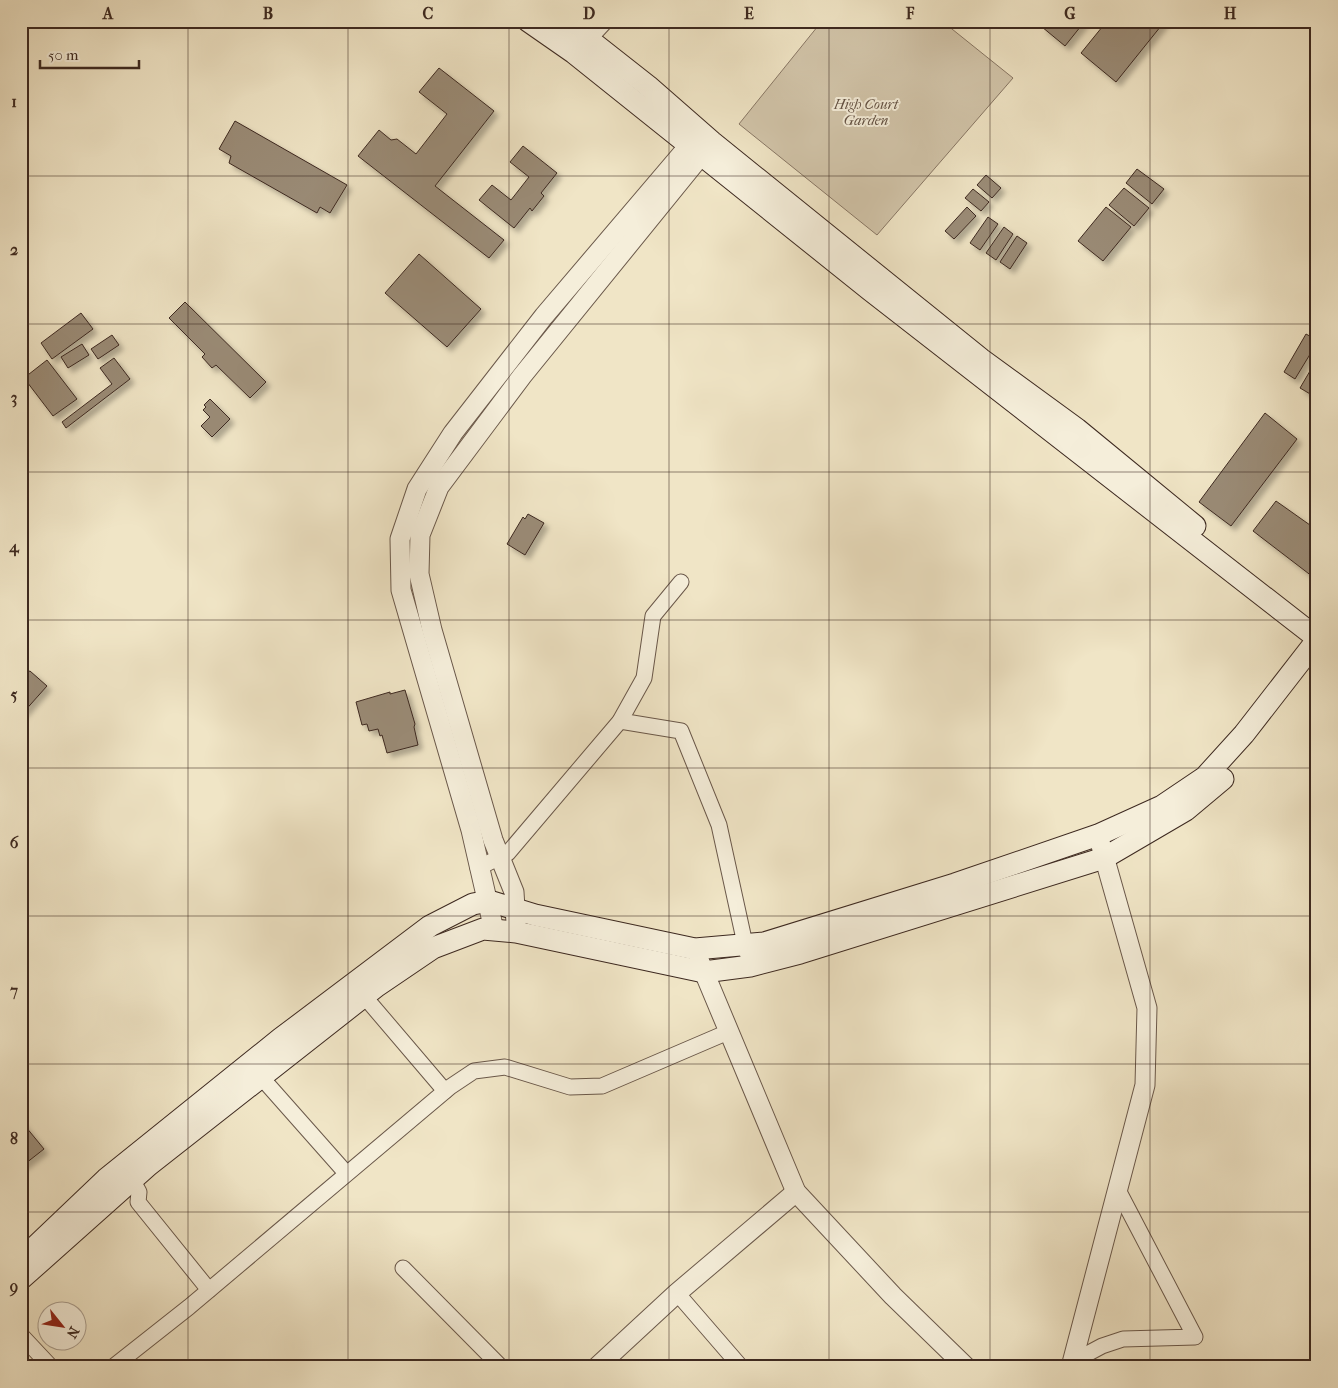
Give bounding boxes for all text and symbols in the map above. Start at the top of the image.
text: A [102,4,114,23]
text: B [263,4,273,23]
text: C [423,4,434,23]
text: D [583,4,595,23]
text: E [744,4,754,23]
text: F [905,4,915,23]
text: G [1064,4,1076,23]
text: H [1224,4,1237,23]
scale bar [40,38,139,70]
text: 50 m [48,46,79,64]
text: 1 [11,92,17,111]
park label: High Court Garden [833,96,899,129]
text: 2 [10,240,18,259]
text: 3 [11,388,17,408]
text: 4 [8,537,20,557]
text: 5 [11,685,18,704]
text: 6 [10,833,19,852]
text: 7 [9,981,18,1000]
text: 8 [10,1129,18,1148]
text: 9 [9,1277,18,1297]
north arrow [38,1300,88,1350]
text: N [63,1323,83,1341]

